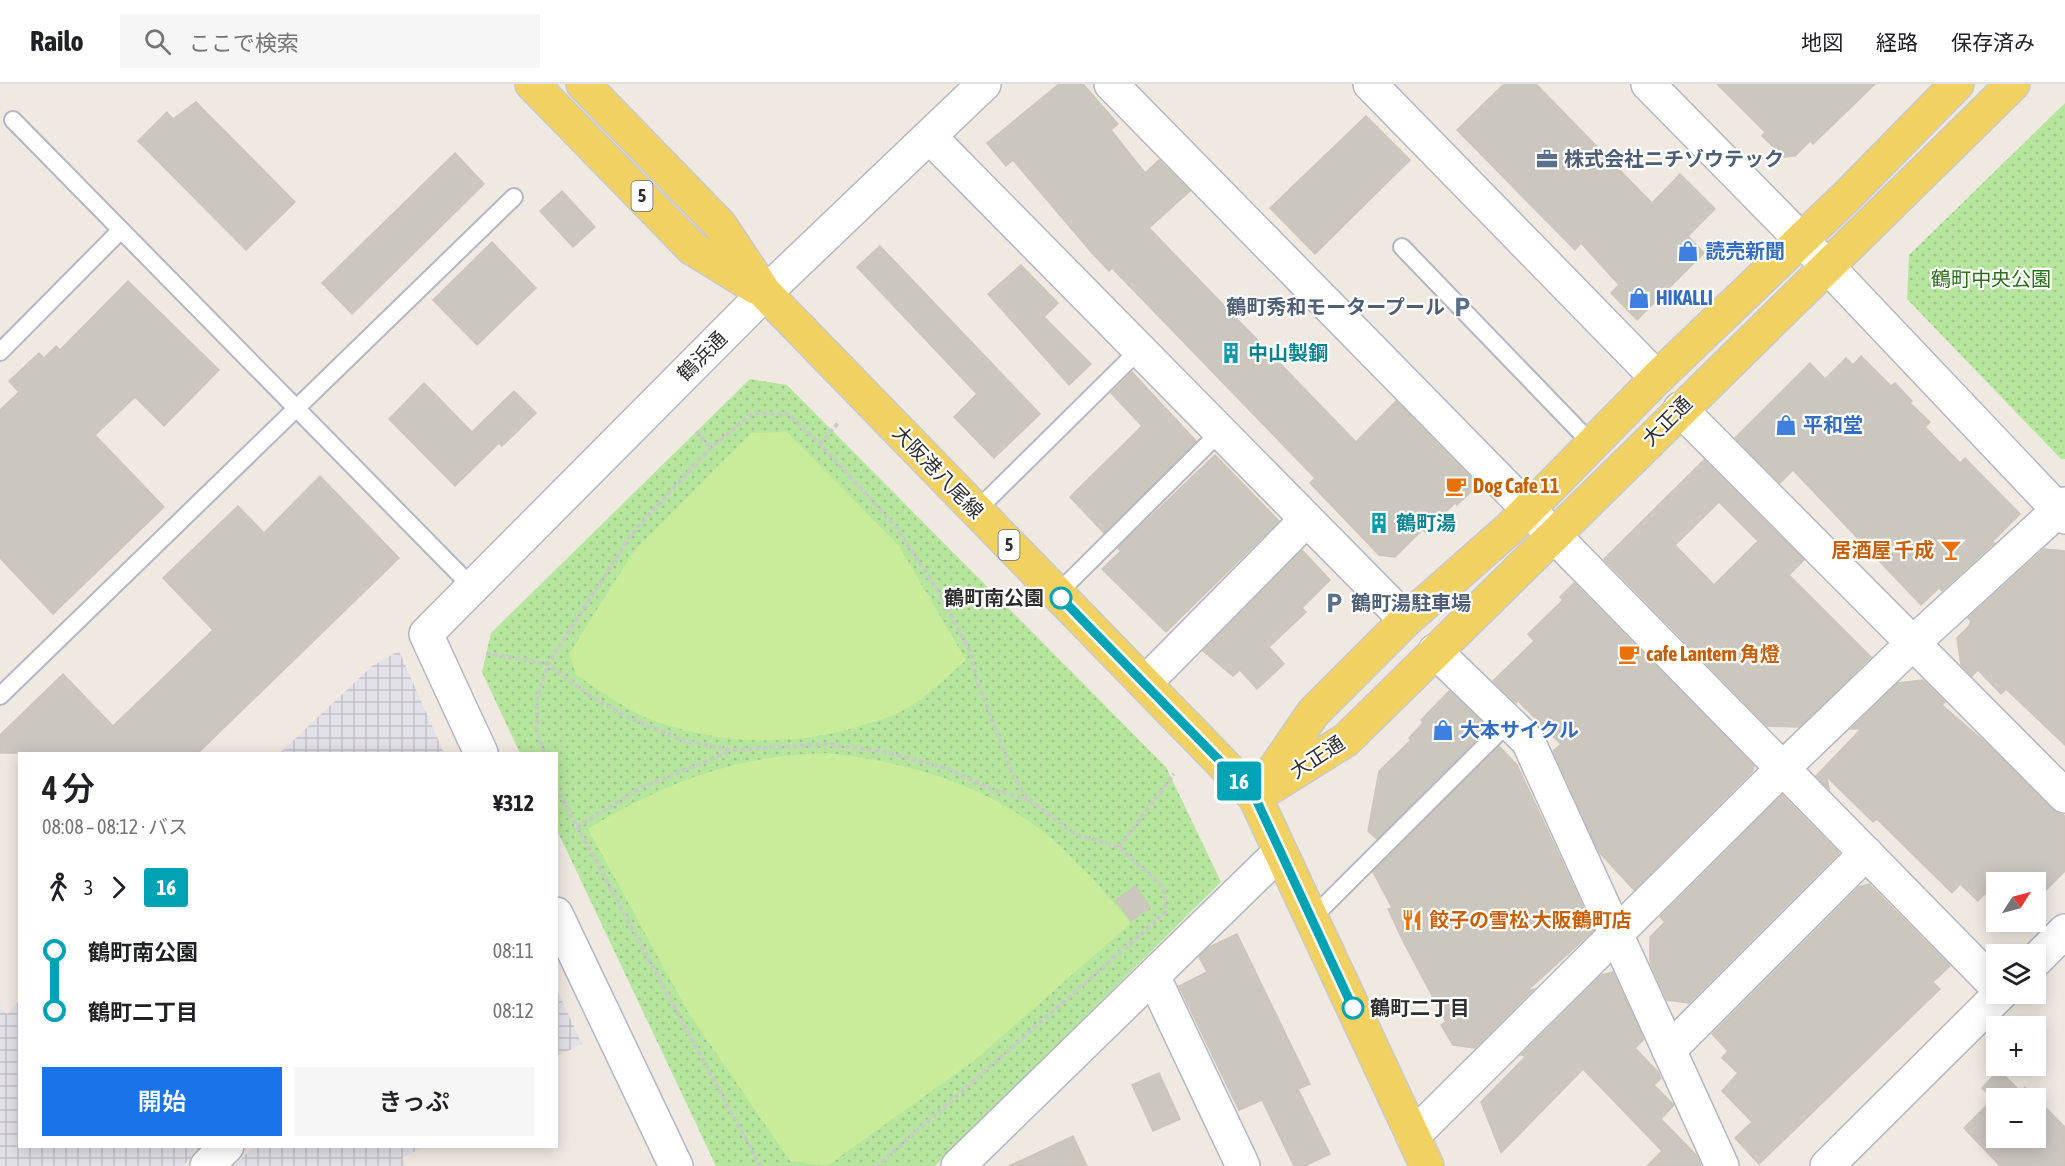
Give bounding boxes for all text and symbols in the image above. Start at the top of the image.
search box [120,14,540,68]
text: Railo [30,25,84,57]
icon: search [141,25,174,58]
text: ここで検索 [189,30,299,56]
text: 地図 [1801,30,1843,54]
text: 経路 [1876,30,1918,54]
text: 保存済み [1951,30,2035,54]
office icon: 株式会社ニチゾウテック [1535,147,1559,171]
place label: 株式会社ニチゾウテック [1564,147,1784,170]
road number: 5 [632,181,652,211]
shop icon: 読売新聞 [1676,239,1700,263]
place label: 読売新聞 [1705,239,1785,262]
park label: 鶴町中央公園 [1931,267,2051,290]
shop icon: HIKALLI [1627,286,1651,310]
place label: HIKALLI [1656,286,1713,309]
place label: 鶴町秀和モータープール [1226,295,1445,318]
parking icon: 鶴町秀和モータープール [1450,295,1474,319]
street label: 鶴浜通 [672,326,731,385]
building icon: 中山製鋼 [1219,341,1243,365]
place label: 中山製鋼 [1248,341,1328,364]
street label: 大正通 [1637,391,1696,450]
shop icon: 平和堂 [1774,413,1798,437]
place label: 平和堂 [1803,413,1863,436]
street label: 大阪港八尾線 [888,421,988,523]
cafe icon: Dog Cafe 11 [1444,474,1468,498]
place label: Dog Cafe 11 [1473,474,1559,497]
building icon: 鶴町湯 [1367,511,1391,535]
place label: 鶴町湯 [1396,511,1456,534]
road number: 5 [998,530,1020,560]
place label: 居酒屋 千成 [1831,538,1934,561]
bar icon: 居酒屋 千成 [1939,538,1963,562]
place label: 鶴町南公園 [944,586,1044,609]
marker: 鶴町南公園 [1050,587,1072,609]
parking icon: 鶴町湯駐車場 [1322,591,1346,615]
place label: 鶴町湯駐車場 [1351,591,1471,614]
cafe icon: cafe Lantern 角燈 [1617,642,1641,666]
place label: cafe Lantern 角燈 [1646,642,1780,665]
shop icon: 大本サイクル [1431,718,1455,742]
place label: 大本サイクル [1460,718,1579,741]
street label: 大正通 [1285,731,1348,783]
line badge: 16 [1212,762,1266,800]
text: 4 分 [42,769,95,807]
text: 16 [1229,769,1249,793]
text: ¥312 [493,790,534,816]
text: 08:08 – 08:12 · バス [42,815,188,838]
icon: walk [42,871,75,904]
icon: forward [102,871,135,904]
north arrow [1986,872,2046,932]
map controls [1986,872,2046,1148]
text: 16 [156,875,176,899]
text: 3 [84,876,93,899]
restaurant icon: 餃子の雪松 大阪鶴町店 [1400,908,1424,932]
place label: 餃子の雪松 大阪鶴町店 [1429,908,1632,931]
text: 鶴町南公園 [88,939,198,965]
text: 08:11 [493,939,534,962]
button: layers [1986,944,2046,1004]
place label: 鶴町二丁目 [1370,996,1470,1019]
marker: 鶴町二丁目 [1342,997,1364,1019]
text: 鶴町二丁目 [88,999,198,1025]
text: 08:12 [493,999,534,1022]
button: + [1986,1016,2046,1076]
button: 開始 [42,1067,282,1136]
button: きっぷ [294,1067,534,1136]
button: − [1986,1088,2046,1148]

